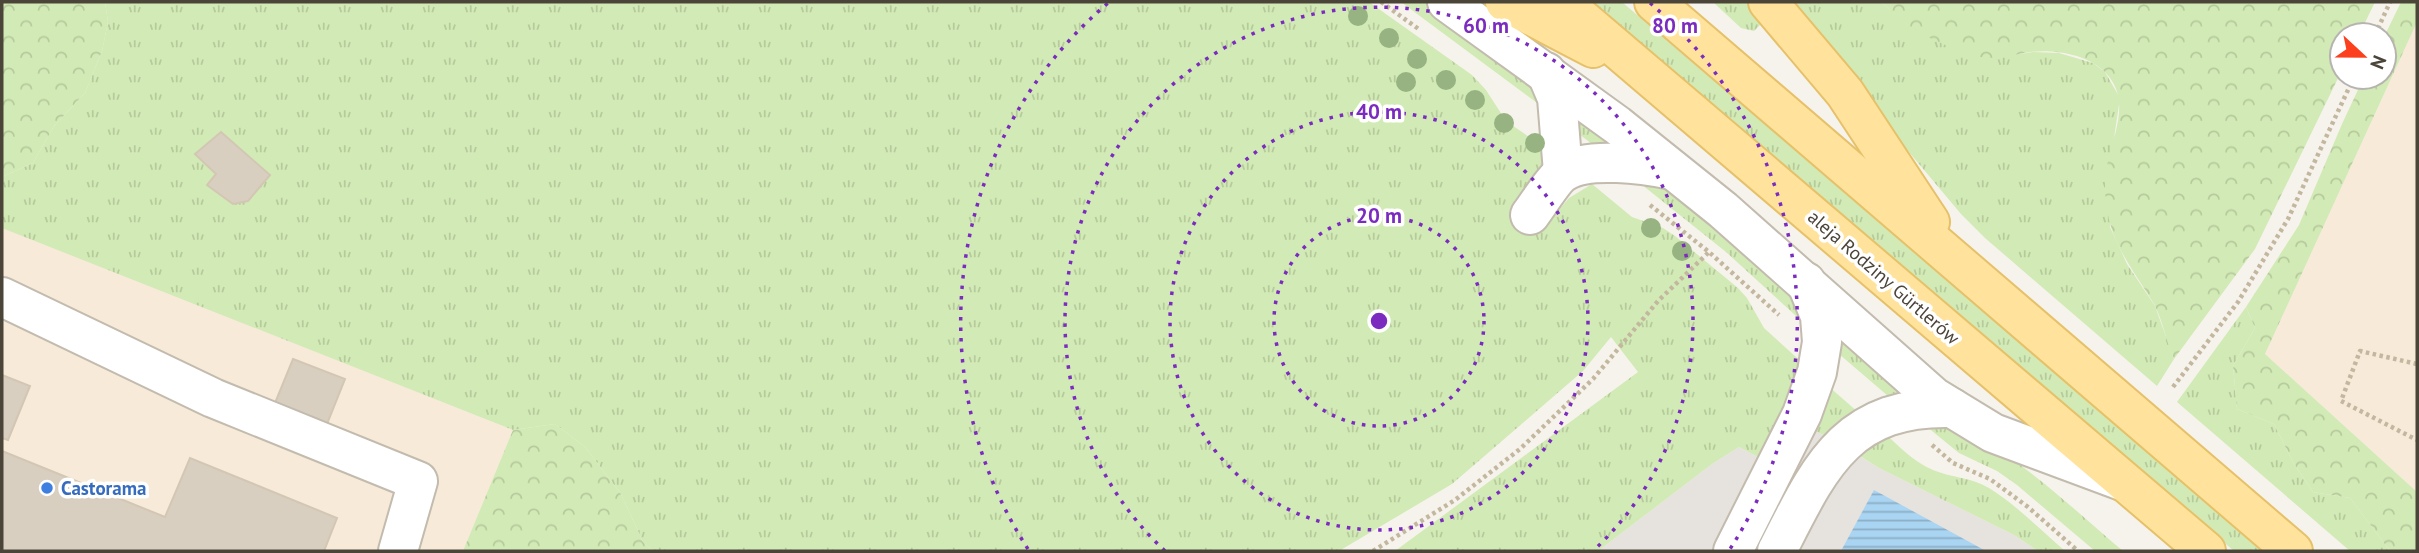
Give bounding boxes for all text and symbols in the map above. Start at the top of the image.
text: 60 m [1463,12,1509,39]
text: 80 m [1652,12,1698,39]
north arrow [2328,21,2398,91]
text: N [2365,52,2392,73]
text: 40 m [1356,98,1402,125]
text: 20 m [1356,202,1402,229]
street label: aleja Rodziny Gürtlerów [1803,205,1965,349]
centre of rings [1367,309,1391,333]
place label: Castorama [61,476,146,500]
marker: Castorama [39,480,55,496]

